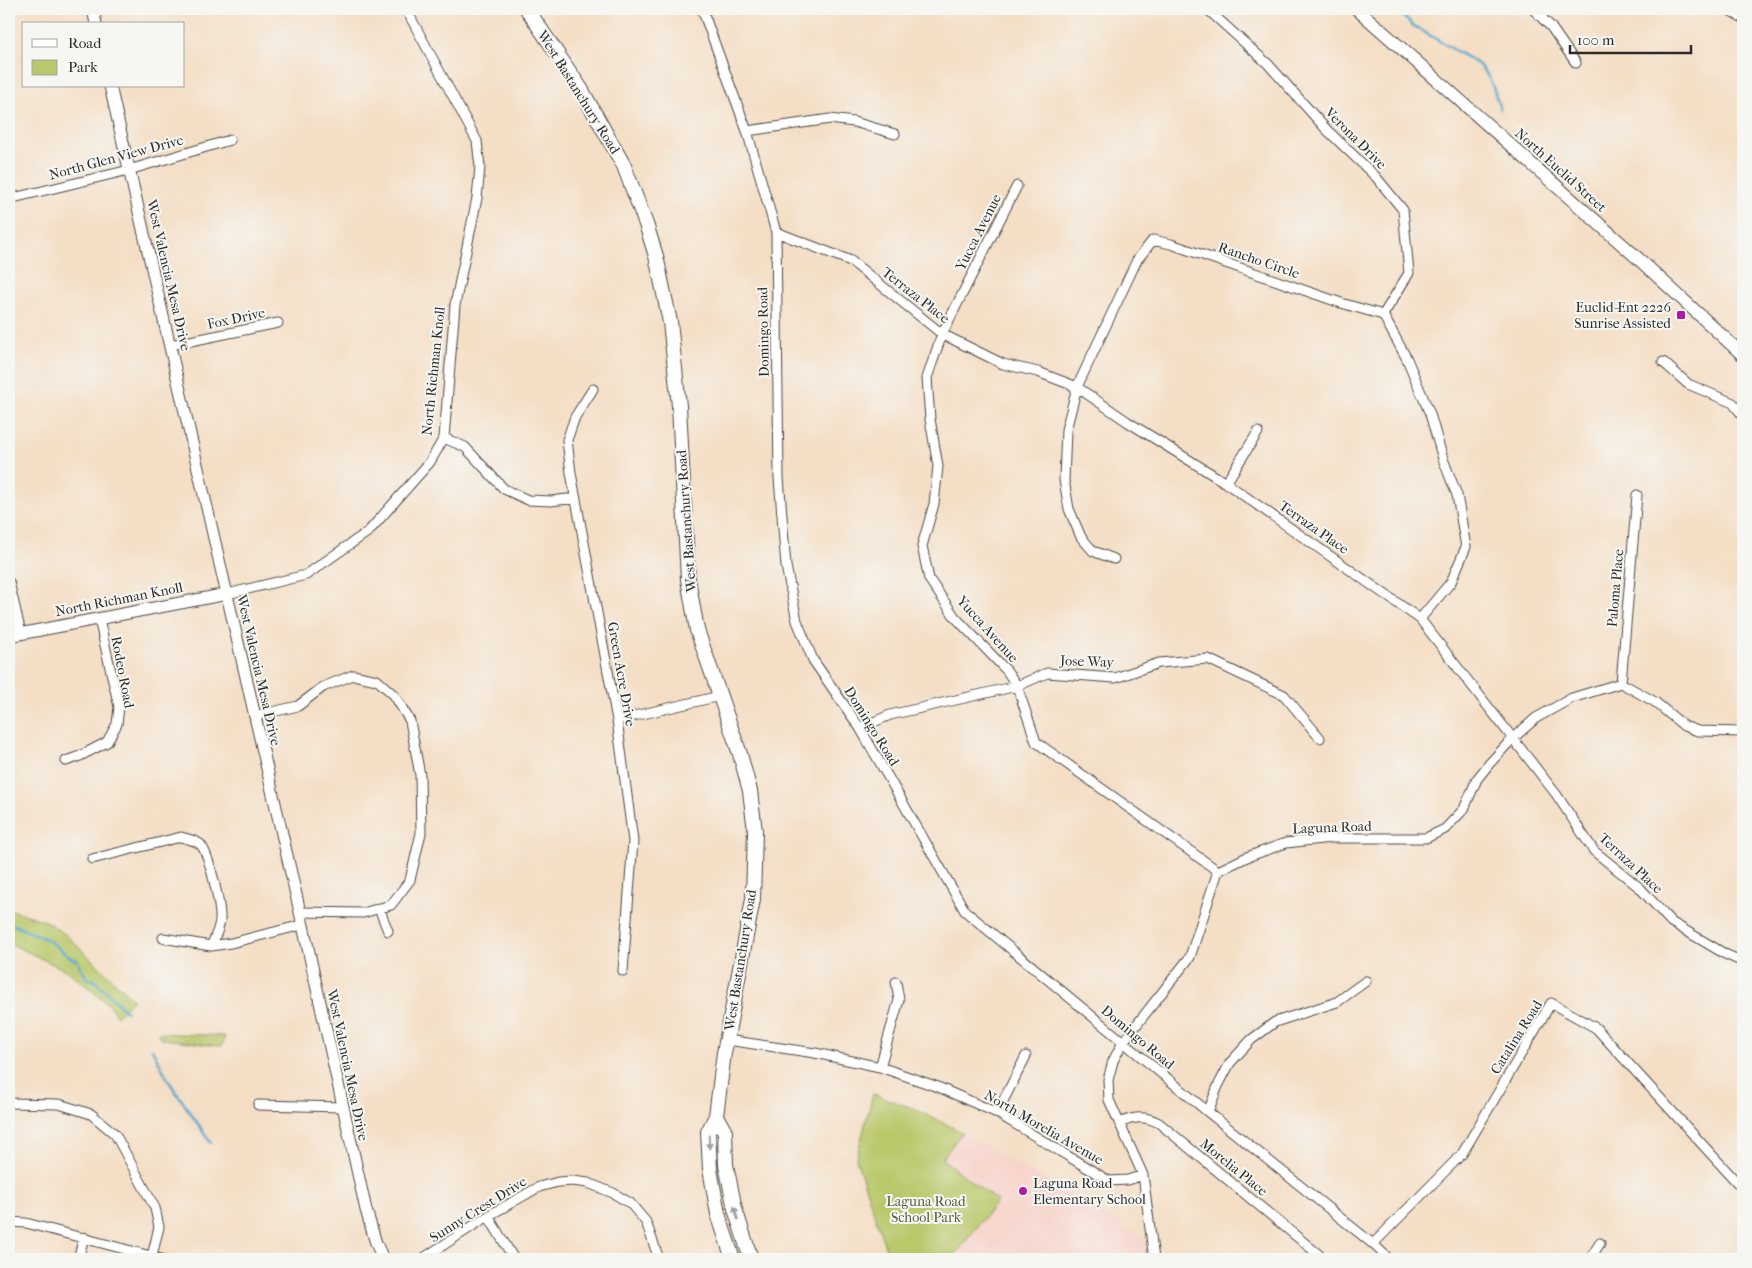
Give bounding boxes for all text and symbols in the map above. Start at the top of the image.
legend [22,22,185,88]
scale bar [1570,22,1691,54]
street label: West Bastanchury Road [533,27,624,157]
text: 100 m [1577,31,1615,49]
text: Road [68,34,102,52]
text: Park [68,58,98,76]
street label: Verona Drive [1321,103,1390,173]
street label: North Euclid Street [1511,125,1610,216]
street label: North Glen View Drive [47,131,185,184]
street label: Yucca Avenue [951,191,1005,274]
street label: West Valencia Mesa Drive [143,197,194,352]
street label: Rancho Circle [1216,239,1302,282]
street label: Terraza Place [878,264,953,327]
street label: Domingo Road [754,286,773,377]
place label: Euclid-Ent 2226 Sunrise Assisted [1574,299,1671,332]
street label: Fox Drive [206,304,267,333]
street label: North Richman Knoll [418,306,449,436]
marker: Euclid-Ent 2226 Sunrise Assisted [1675,309,1687,321]
street label: West Bastanchury Road [673,449,700,594]
street label: Terraza Place [1276,497,1352,558]
street label: Paloma Place [1604,548,1627,628]
street label: North Richman Knoll [54,579,184,620]
street label: West Valencia Mesa Drive [233,592,284,747]
street label: Yucca Avenue [953,592,1022,666]
street label: Green Acre Drive [604,620,639,728]
street label: Rodeo Road [107,635,138,710]
street label: Jose Way [1059,652,1115,671]
street label: Domingo Road [840,683,903,769]
street label: Laguna Road [1292,818,1372,837]
street label: Terraza Place [1595,829,1666,897]
street label: West Bastanchury Road [721,888,760,1033]
street label: West Valencia Mesa Drive [323,987,372,1143]
street label: Catalina Road [1487,997,1546,1077]
street label: Domingo Road [1098,1002,1178,1073]
street label: North Morelia Avenue [981,1086,1106,1168]
one-way arrow [705,1134,713,1150]
street label: Morelia Place [1197,1135,1271,1200]
street label: Sunny Crest Drive [427,1173,530,1246]
place label: Laguna Road Elementary School [1033,1175,1146,1208]
marker: Laguna Road Elementary School [1017,1185,1029,1197]
park label: Laguna Road School Park [886,1193,966,1226]
one-way arrow [732,1205,740,1220]

